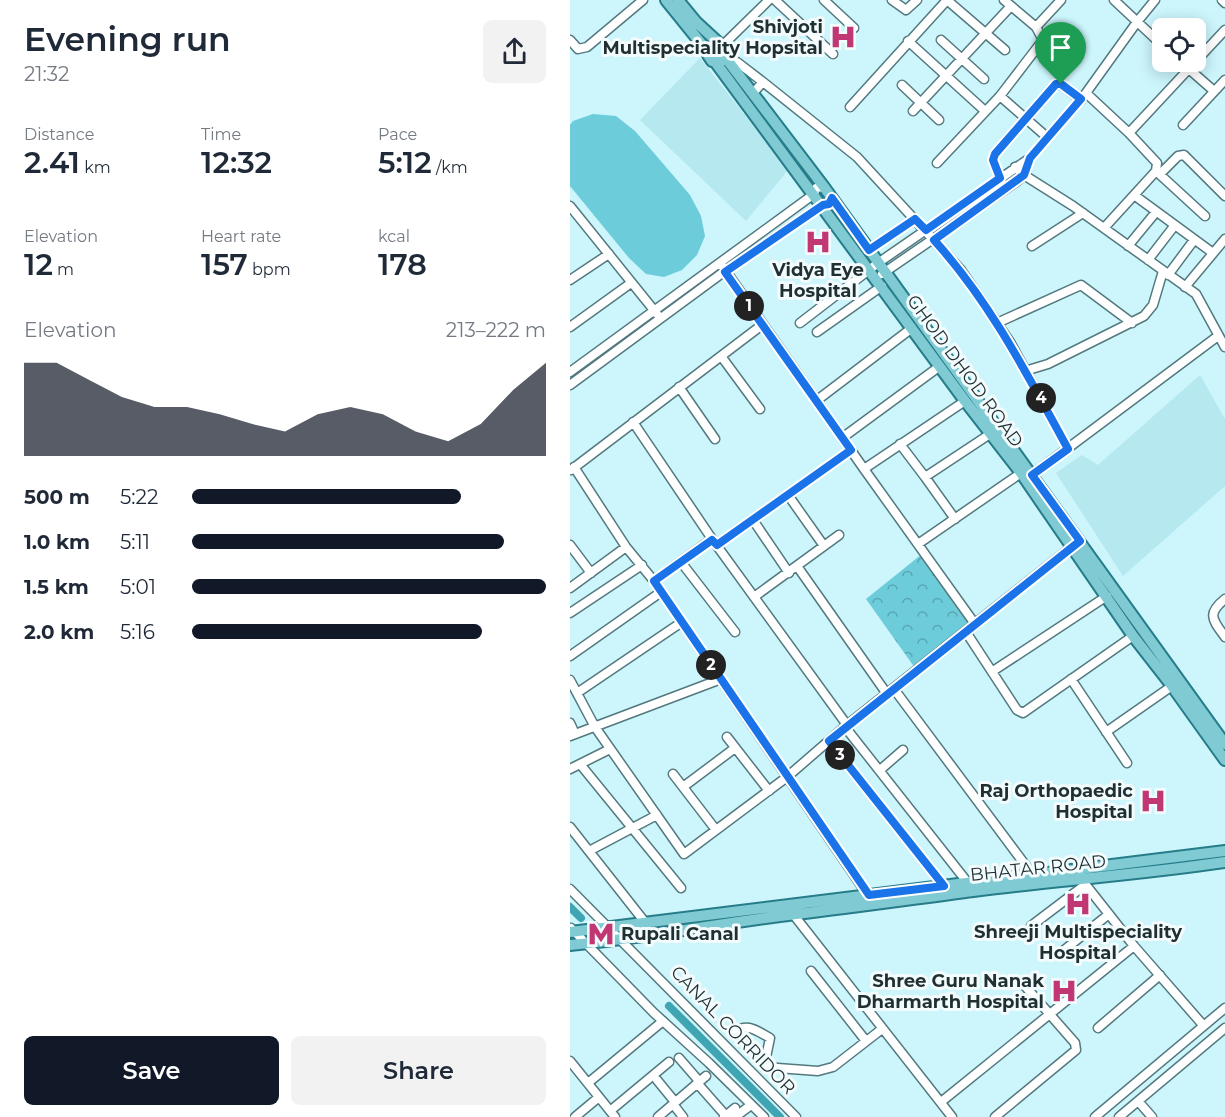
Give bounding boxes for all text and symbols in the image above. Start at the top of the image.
place label: Shivjoti Multispeciality Hopsital [602,16,823,59]
map controls [1152,18,1206,72]
button: locate [1152,18,1206,72]
text: Evening run [24,19,231,59]
button: share [483,20,546,83]
hospital icon: Shivjoti Multispeciality Hopsital [828,22,858,52]
pin [1035,22,1086,84]
icon: arrive [1044,31,1077,64]
text: 21:32 [24,62,69,86]
text: Distance [24,125,94,144]
text: Time [201,125,241,144]
text: Pace [378,125,417,144]
text: 2.41 [24,144,80,181]
text: 12:32 [201,144,272,181]
text: 5:12 [378,144,432,181]
text: km [80,158,111,177]
text: /km [432,158,468,177]
text: Elevation [24,227,98,246]
text: Heart rate [201,227,281,246]
text: kcal [378,227,410,246]
hospital icon: Vidya Eye Hospital [803,227,833,257]
text: 12 [24,246,53,283]
text: 157 [201,246,248,283]
text: 178 [378,246,427,283]
place label: Vidya Eye Hospital [771,259,864,302]
text: m [53,260,74,279]
text: bpm [248,260,291,279]
street label: GHOD DHOD ROAD [902,290,1028,452]
pin: 1 [734,291,764,321]
text: 1 [746,296,752,315]
text: Elevation [24,318,116,342]
text: 213–222 m [446,318,546,342]
pin: 4 [1026,383,1056,413]
text: 4 [1035,388,1047,407]
text: 500 m [24,485,90,509]
text: 5:22 [120,485,158,509]
text: 1.0 km [24,530,90,554]
text: 5:11 [120,530,150,554]
text: 1.5 km [24,575,89,599]
text: 5:01 [120,575,156,599]
text: 2.0 km [24,620,94,644]
text: 5:16 [120,620,155,644]
pin: 2 [696,650,726,680]
text: 2 [706,655,716,674]
pin: 3 [825,740,855,770]
text: 3 [835,745,845,764]
place label: Raj Orthopaedic Hospital [979,780,1133,823]
hospital icon: Raj Orthopaedic Hospital [1138,786,1168,816]
street label: BHATAR ROAD [969,850,1107,886]
hospital icon: Shreeji Multispeciality Hospital [1063,889,1093,919]
metro station icon: Rupali Canal [586,919,616,949]
place label: Shreeji Multispeciality Hospital [974,921,1182,964]
place label: Rupali Canal [621,923,739,945]
street label: CANAL CORRIDOR [666,961,800,1099]
place label: Shree Guru Nanak Dharmarth Hospital [857,970,1044,1013]
hospital icon: Shree Guru Nanak Dharmarth Hospital [1049,976,1079,1006]
button: Save [24,1036,279,1105]
button: Share [291,1036,546,1105]

